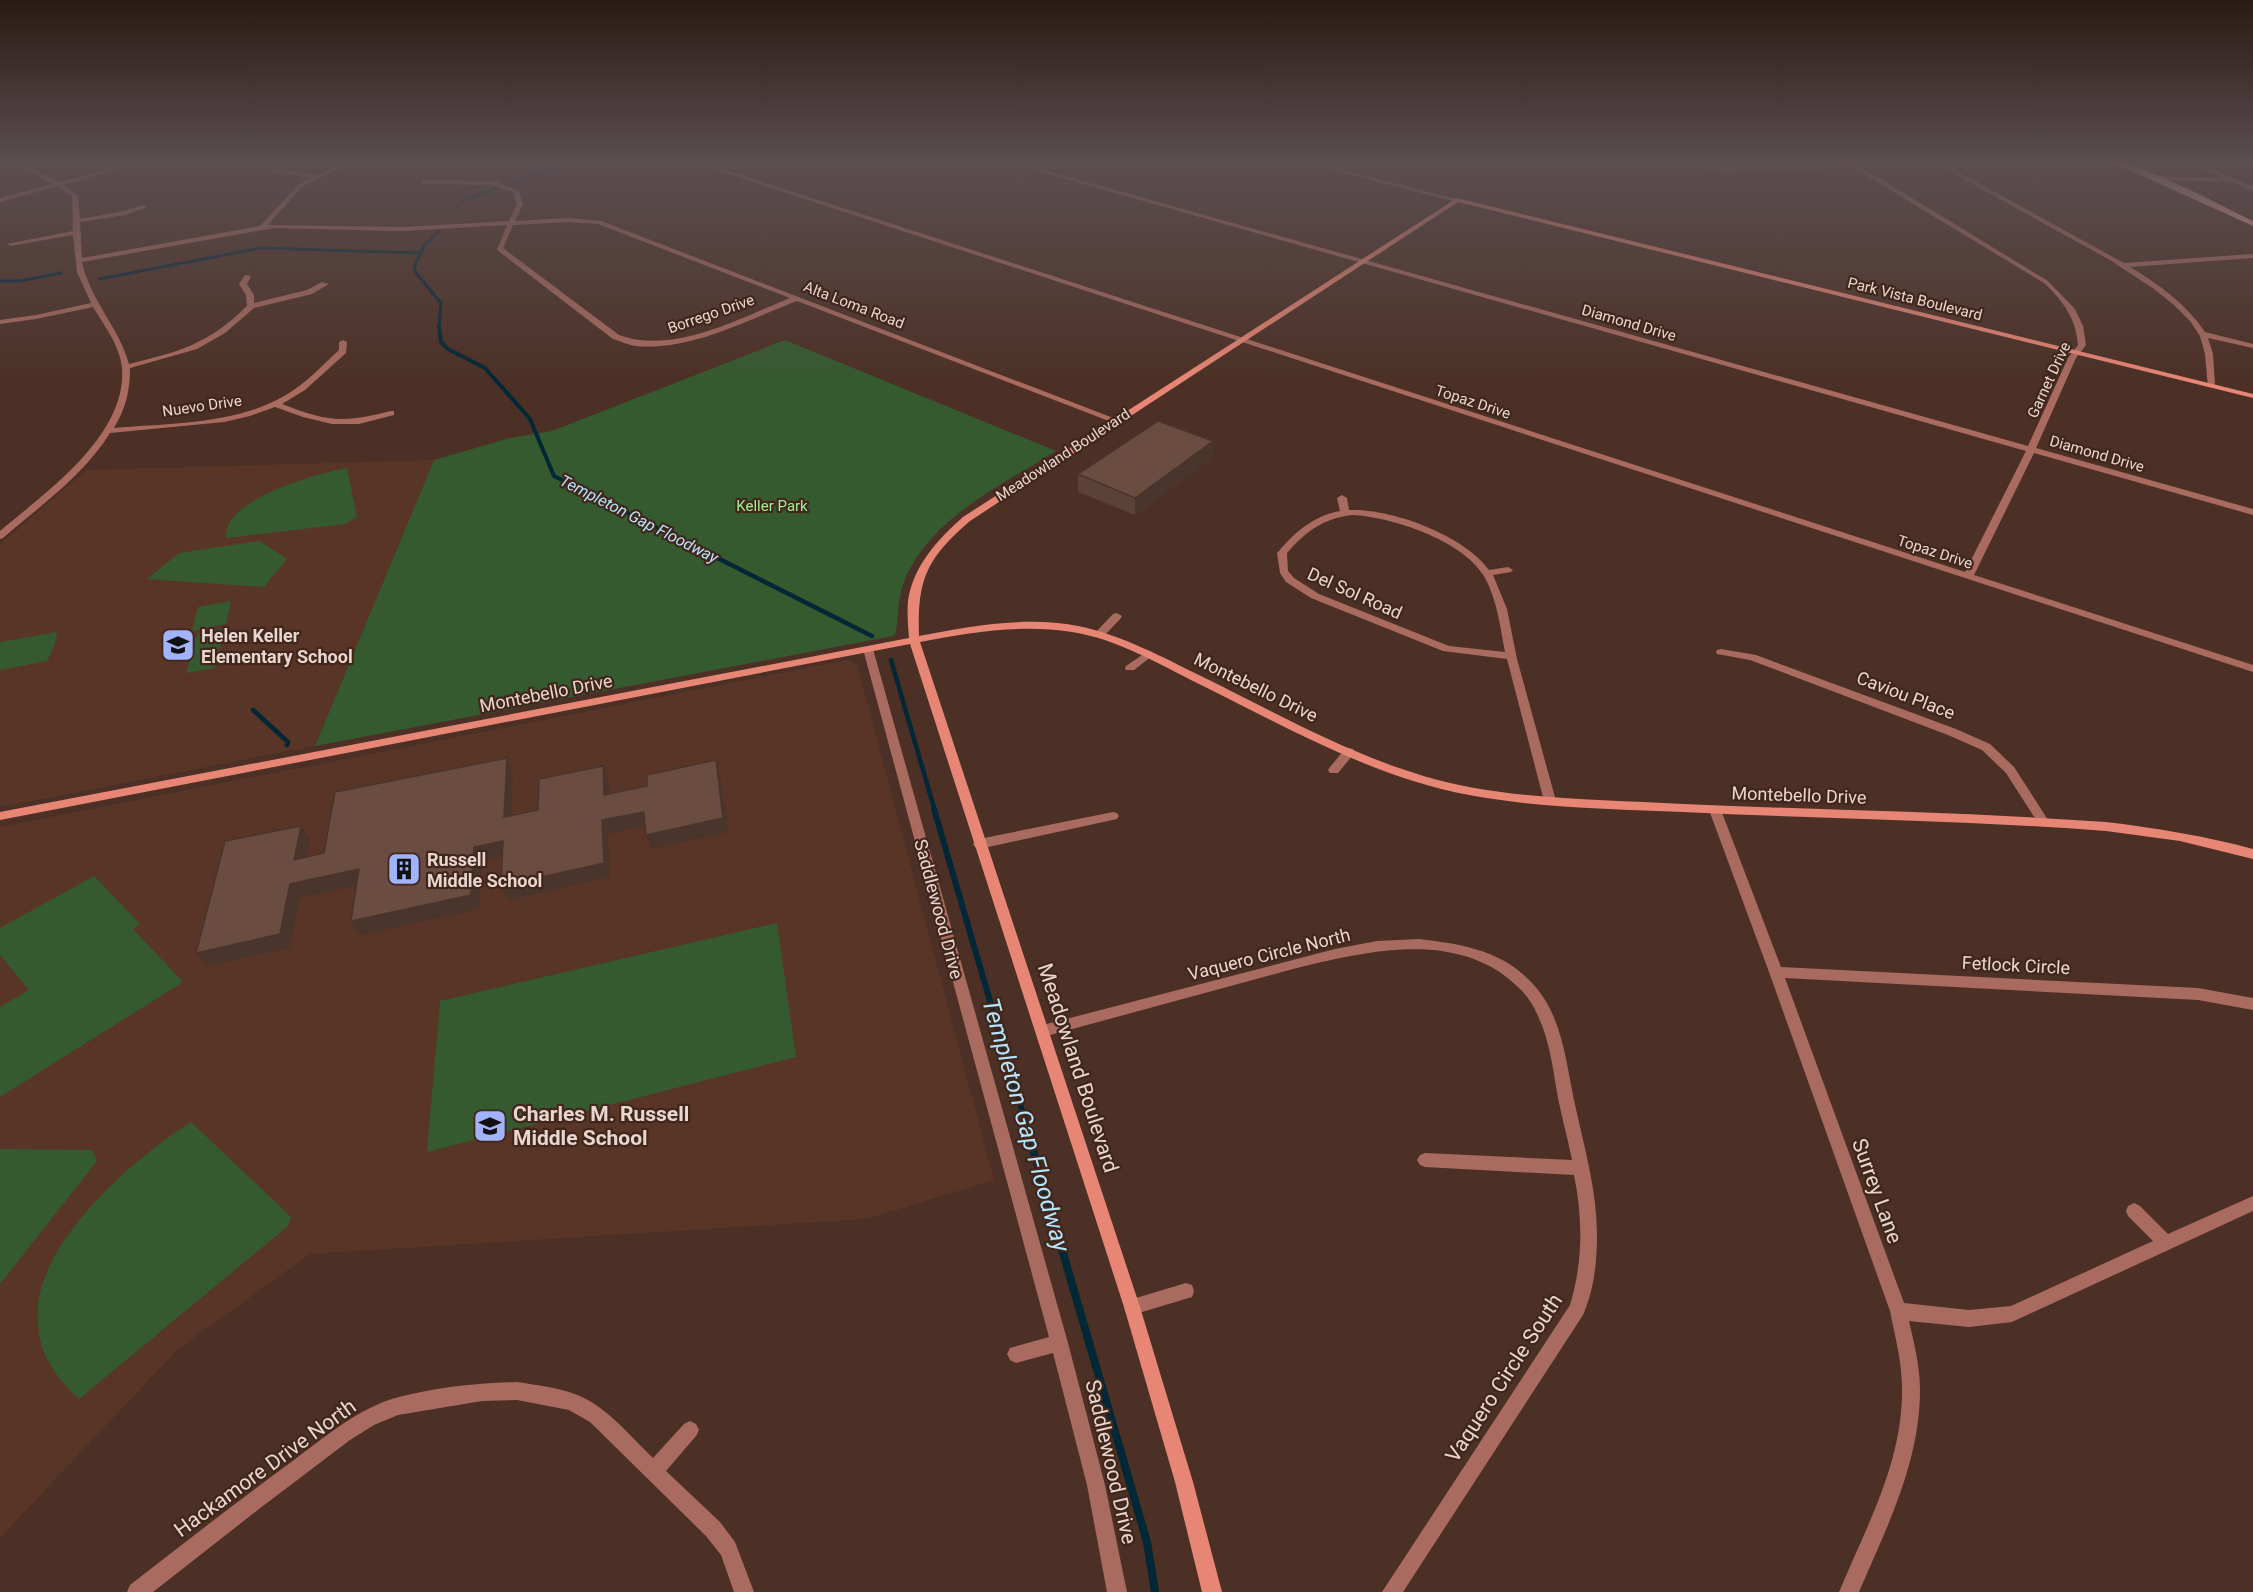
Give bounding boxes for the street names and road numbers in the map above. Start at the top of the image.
street label: Park Vista Boulevard [1846,274,1984,324]
street label: Alta Loma Road [801,278,907,332]
street label: Borrego Drive [665,291,757,337]
street label: Diamond Drive [1580,301,1678,345]
street label: Garnet Drive [2024,339,2075,421]
street label: Topaz Drive [1433,381,1513,423]
street label: Nuevo Drive [161,392,243,420]
street label: Meadowland Boulevard [993,405,1133,505]
street label: Diamond Drive [2048,432,2146,476]
street label: Topaz Drive [1895,531,1975,573]
street label: Del Sol Road [1304,563,1406,623]
street label: Montebello Drive [1191,648,1321,726]
street label: Caviou Place [1854,667,1958,723]
street label: Montebello Drive [478,670,614,716]
street label: Montebello Drive [1731,782,1867,808]
street label: Saddlewood Drive [910,837,968,981]
street label: Vaquero Circle North [1186,924,1352,984]
street label: Fetlock Circle [1961,952,2071,978]
street label: Meadowland Boulevard [1033,960,1123,1176]
street label: Surrey Lane [1847,1135,1907,1247]
street label: Vaquero Circle South [1441,1289,1567,1467]
street label: Saddlewood Drive [1080,1378,1142,1546]
street label: Hackamore Drive North [170,1394,360,1542]

